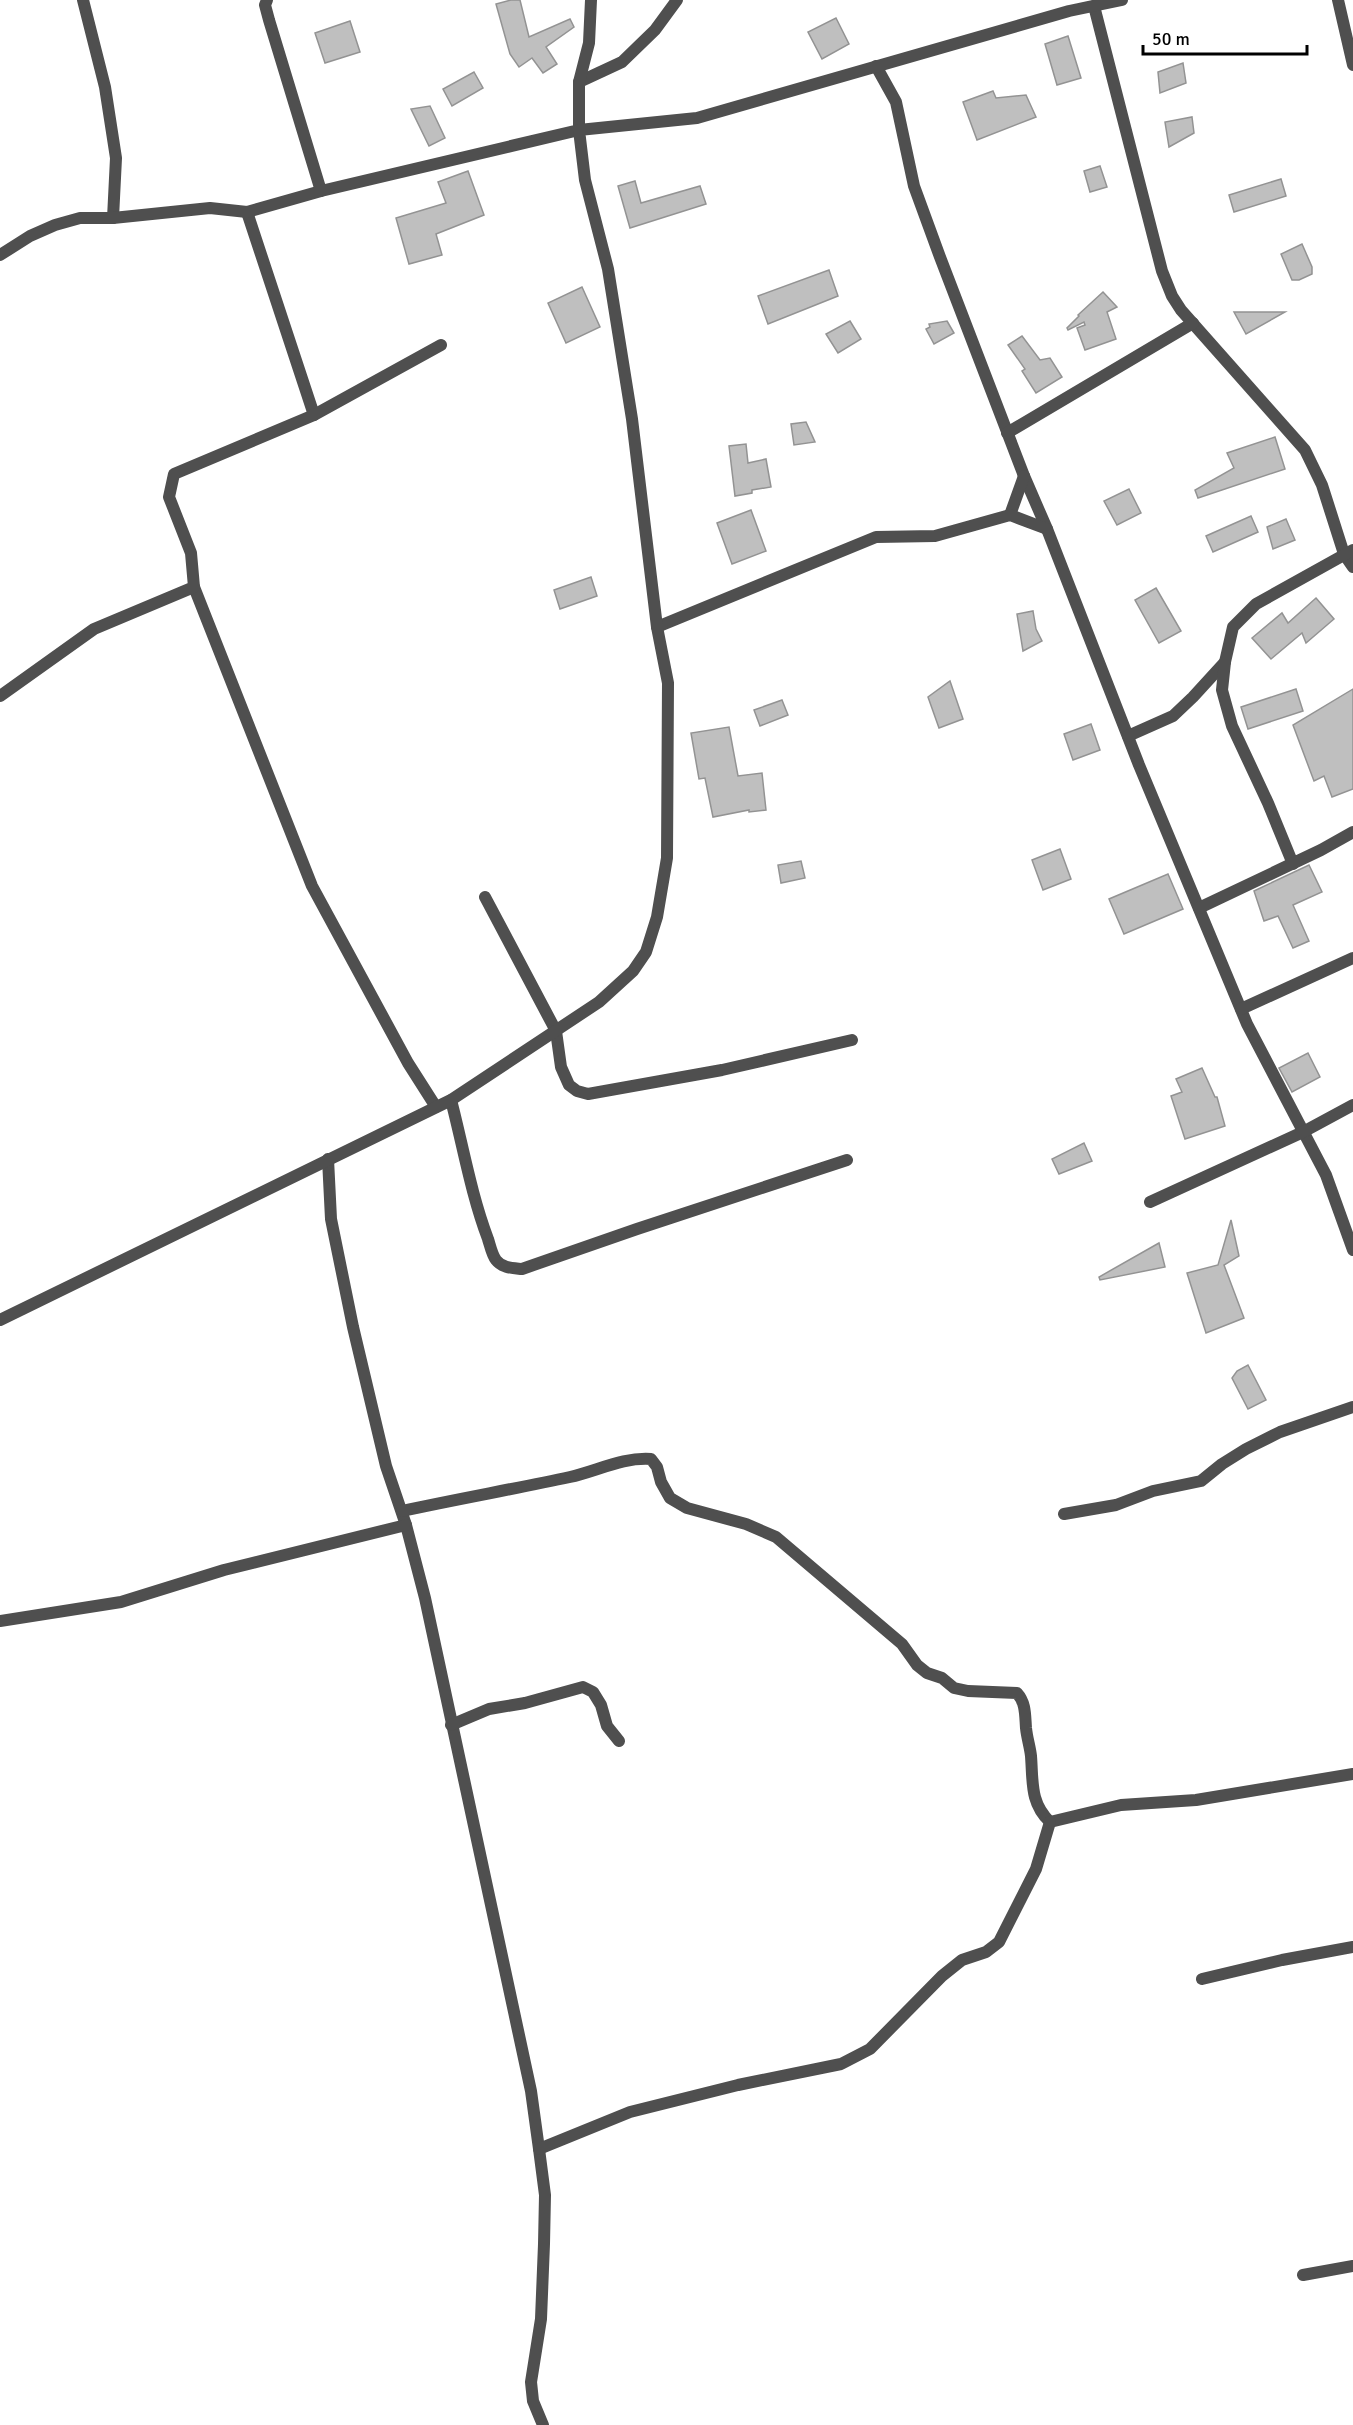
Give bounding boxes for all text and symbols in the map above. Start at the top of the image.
scale bar [1143,18,1306,56]
text: 50 m [1152,28,1190,50]

